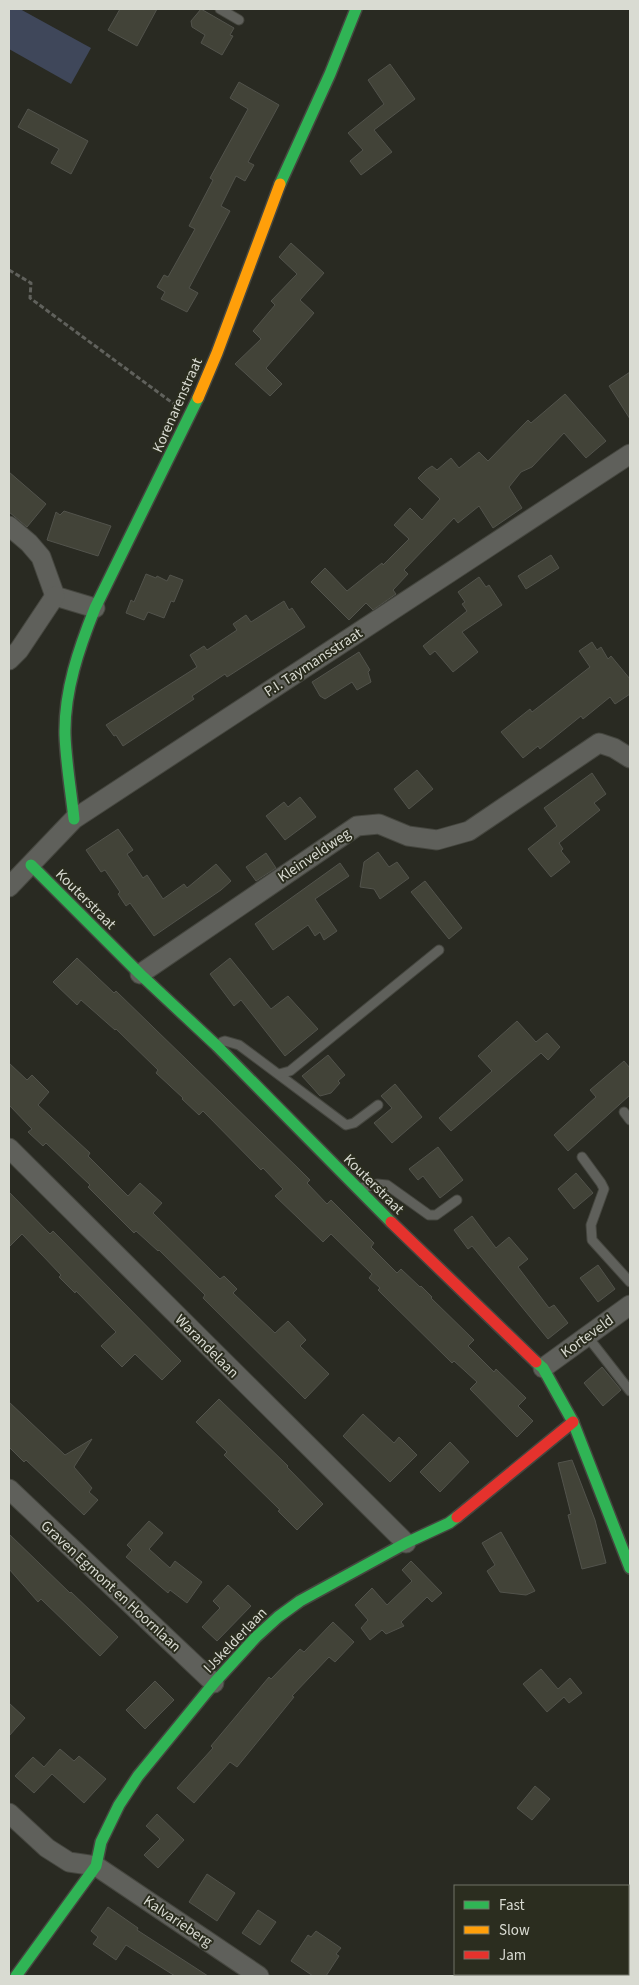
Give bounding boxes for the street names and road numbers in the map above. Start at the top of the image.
street label: Korenarenstraat [147,355,208,456]
street label: P.I. Taymansstraat [260,623,366,702]
street label: Kleinveldweg [274,823,355,888]
street label: Kouterstraat [51,864,121,934]
street label: Kouterstraat [339,1149,409,1219]
street label: Warandelaan [170,1310,243,1383]
street label: Korteveld [557,1310,618,1363]
street label: Graven Egmont en Hoornlaan [36,1516,185,1657]
street label: IJskelderlaan [199,1603,272,1678]
street label: Kalvarieberg [139,1891,217,1952]

